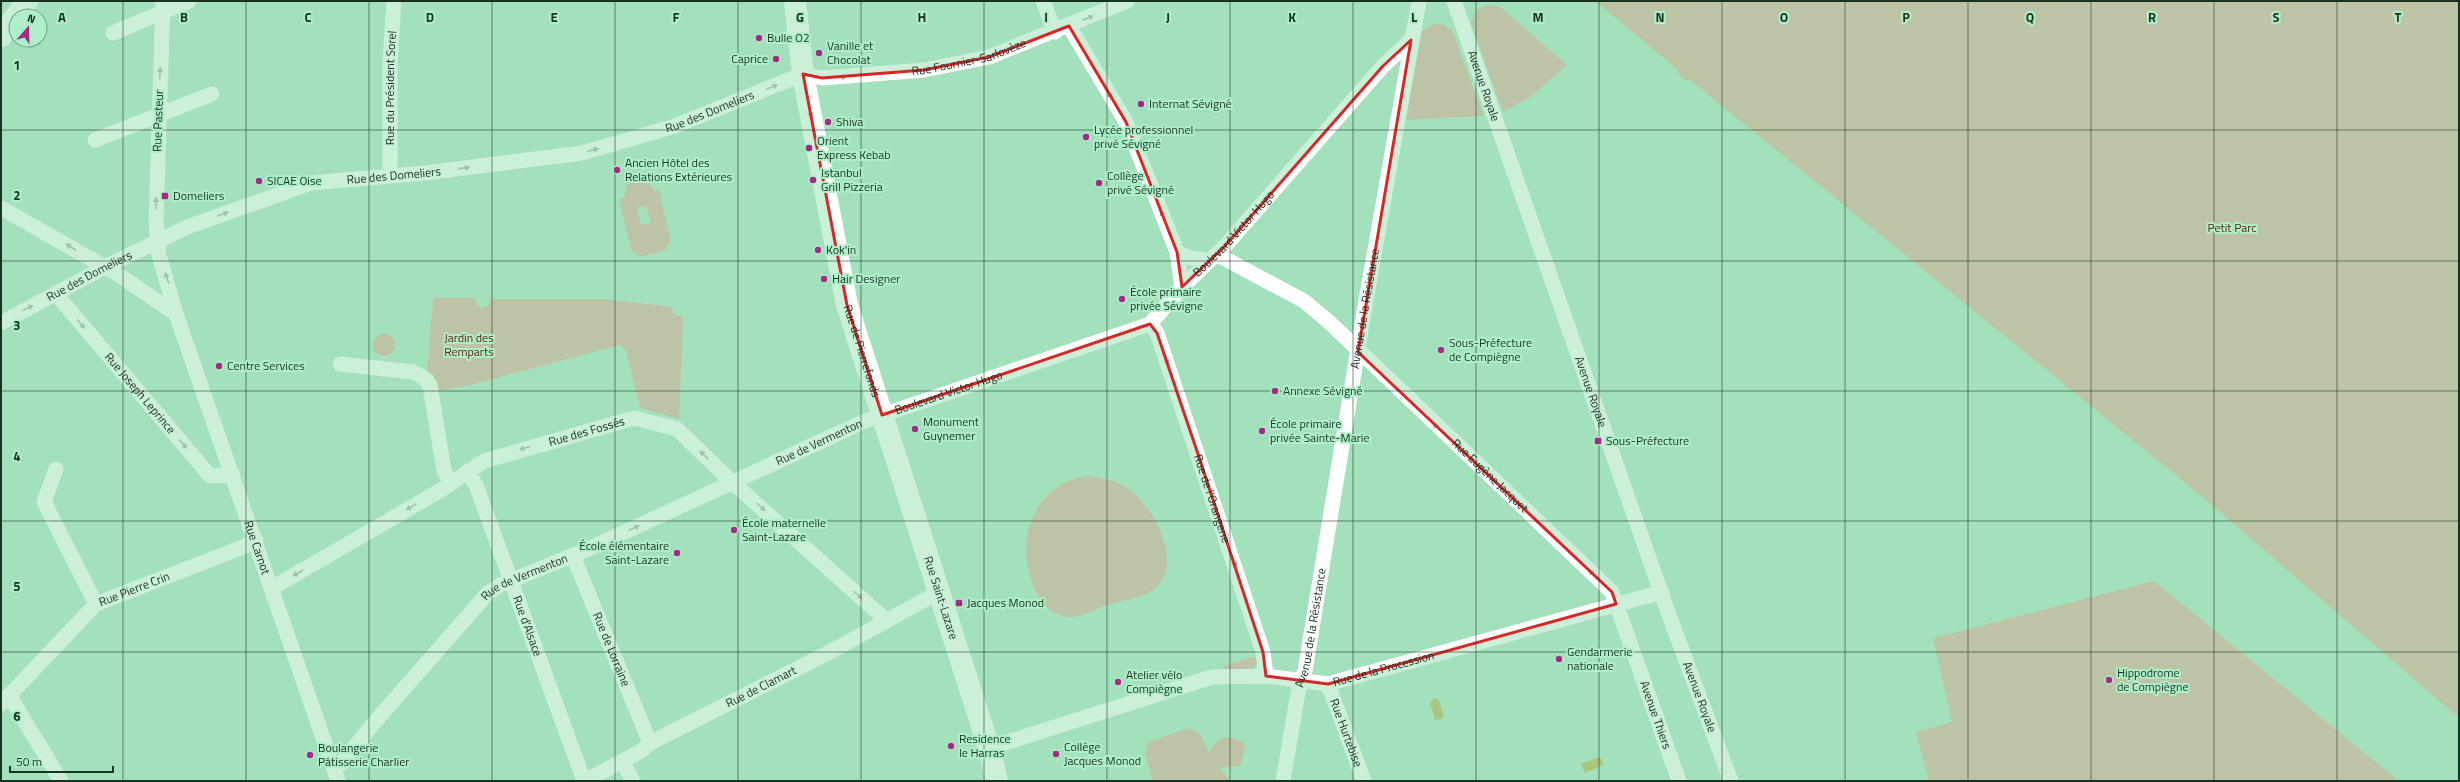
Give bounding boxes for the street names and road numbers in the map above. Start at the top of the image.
street label: Rue du Président Sorel [380,30,401,145]
street label: Rue Fournier-Sarlovèze [911,33,1029,80]
street label: Avenue Royale [1463,48,1505,124]
street label: Rue des Domeliers [663,85,757,137]
street label: Rue Pasteur [147,90,168,152]
street label: Rue des Domeliers [346,161,442,189]
street label: Boulevard Victor Hugo [1188,186,1279,281]
street label: Rue des Domeliers [43,245,136,306]
street label: Avenue de la Résistance [1345,247,1384,370]
street label: Rue de Pierrefonds [839,302,886,400]
street label: Rue Joseph Leprince [100,348,181,438]
street label: Avenue Royale [1570,353,1613,430]
street label: Boulevard Victor Hugo [892,365,1005,419]
street label: Rue des Fossés [546,411,627,451]
street label: Rue de Vermenton [772,414,865,470]
street label: Rue Eugène Jacquet [1448,434,1534,517]
street label: Rue de l'Orangerie [1189,452,1236,545]
street label: Rue Carnot [239,518,276,578]
street label: Rue de Vermenton [476,548,570,604]
street label: Rue Saint-Lazare [919,553,964,642]
street label: Rue Pierre Crin [96,566,172,611]
street label: Avenue de la Résistance [1289,566,1331,689]
street label: Rue d'Alsace [508,593,548,659]
street label: Rue de Lorraine [588,609,636,689]
street label: Rue de la Procession [1330,645,1436,691]
street label: Avenue Royale [1678,659,1722,735]
street label: Rue de Clamart [722,660,800,712]
street label: Avenue Thiers [1635,678,1677,752]
street label: Rue Hurtebise [1325,696,1368,770]

